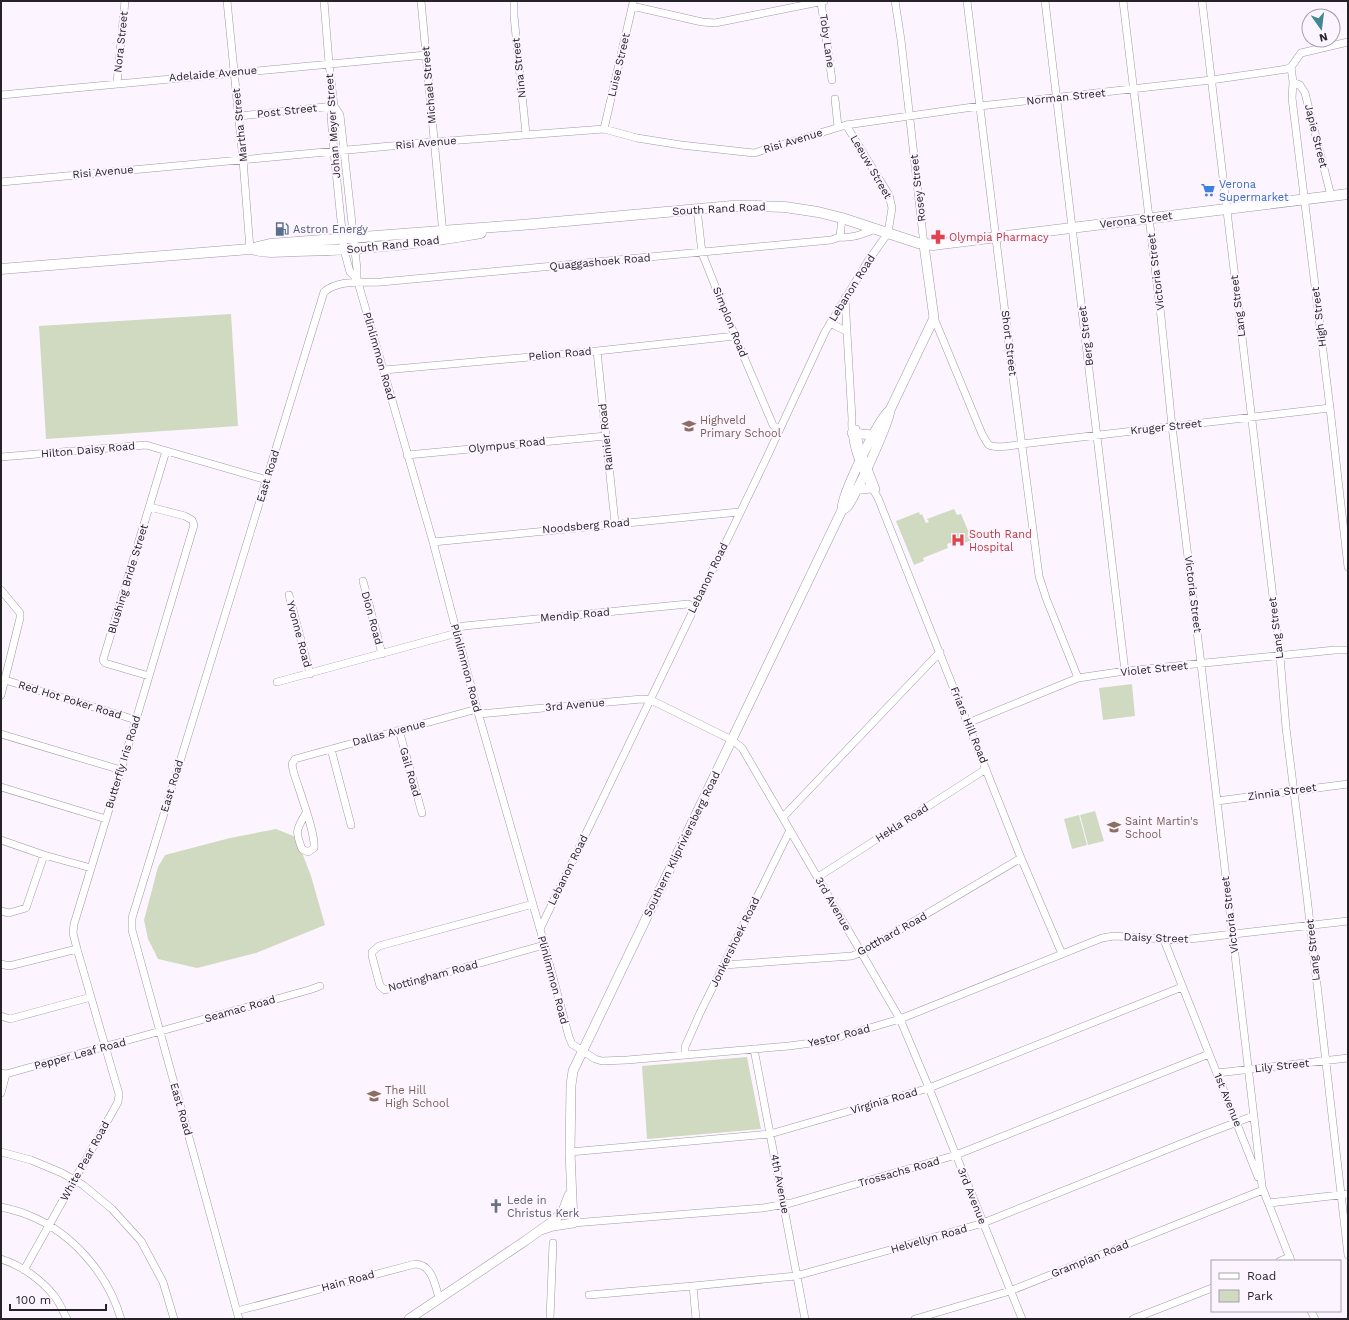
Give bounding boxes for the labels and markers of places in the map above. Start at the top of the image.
place label: Verona Supermarket [1219,178,1289,204]
supermarket icon: Verona Supermarket [1200,182,1216,198]
fuel station icon: Astron Energy [274,221,290,237]
place label: Astron Energy [293,223,368,236]
pharmacy icon: Olympia Pharmacy [930,229,946,245]
place label: Olympia Pharmacy [949,231,1049,244]
place label: Highveld Primary School [700,414,782,440]
school or university icon: Highveld Primary School [681,418,697,434]
place label: South Rand Hospital [969,528,1032,554]
hospital icon: South Rand Hospital [950,532,966,548]
place label: Saint Martin's School [1125,815,1198,841]
school or university icon: Saint Martin's School [1106,819,1122,835]
place label: The Hill High School [385,1084,450,1110]
school or university icon: The Hill High School [366,1088,382,1104]
place label: Lede in Christus Kerk [507,1194,579,1220]
church icon: Lede in Christus Kerk [488,1198,504,1214]

